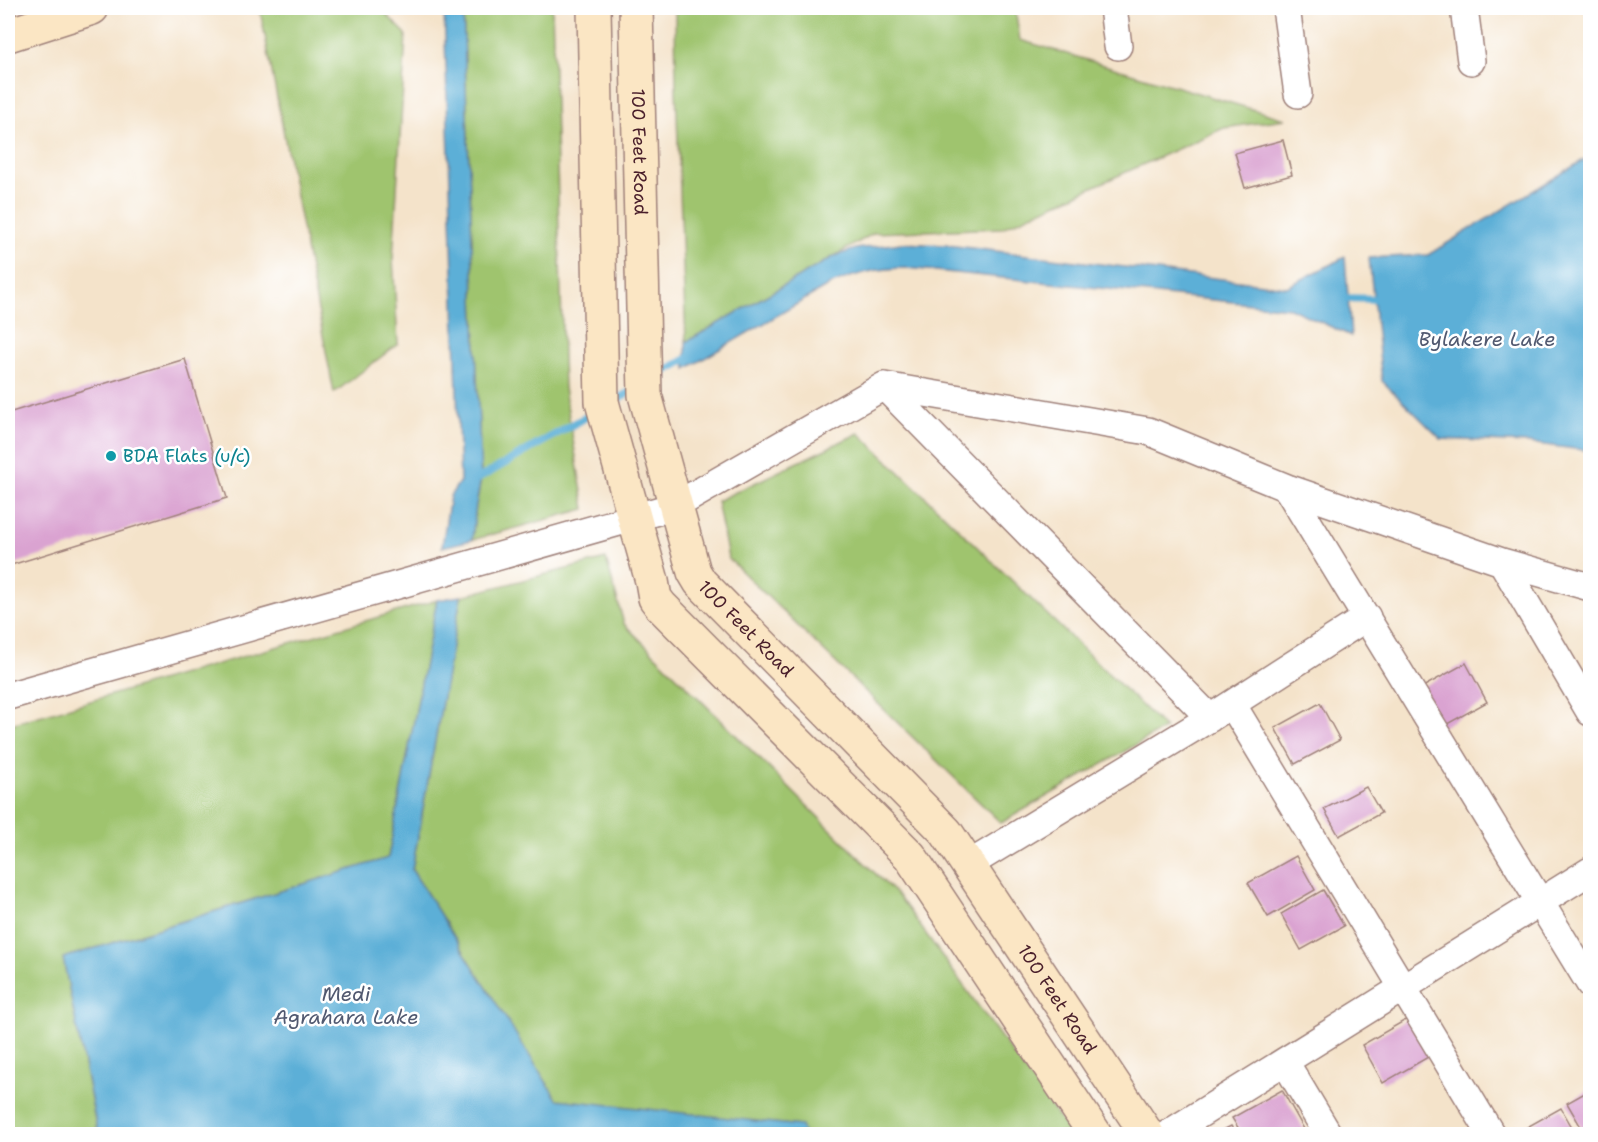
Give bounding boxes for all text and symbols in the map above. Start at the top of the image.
street label: 100 Feet Road [626,88,653,216]
water label: Bylakere Lake [1419,326,1555,352]
place label: BDA Flats (u/c) [123,444,250,468]
marker: BDA Flats (u/c) [104,449,118,463]
street label: 100 Feet Road [693,575,799,682]
street label: 100 Feet Road [1012,940,1102,1059]
water label: Medi Agrahara Lake [274,981,418,1030]

